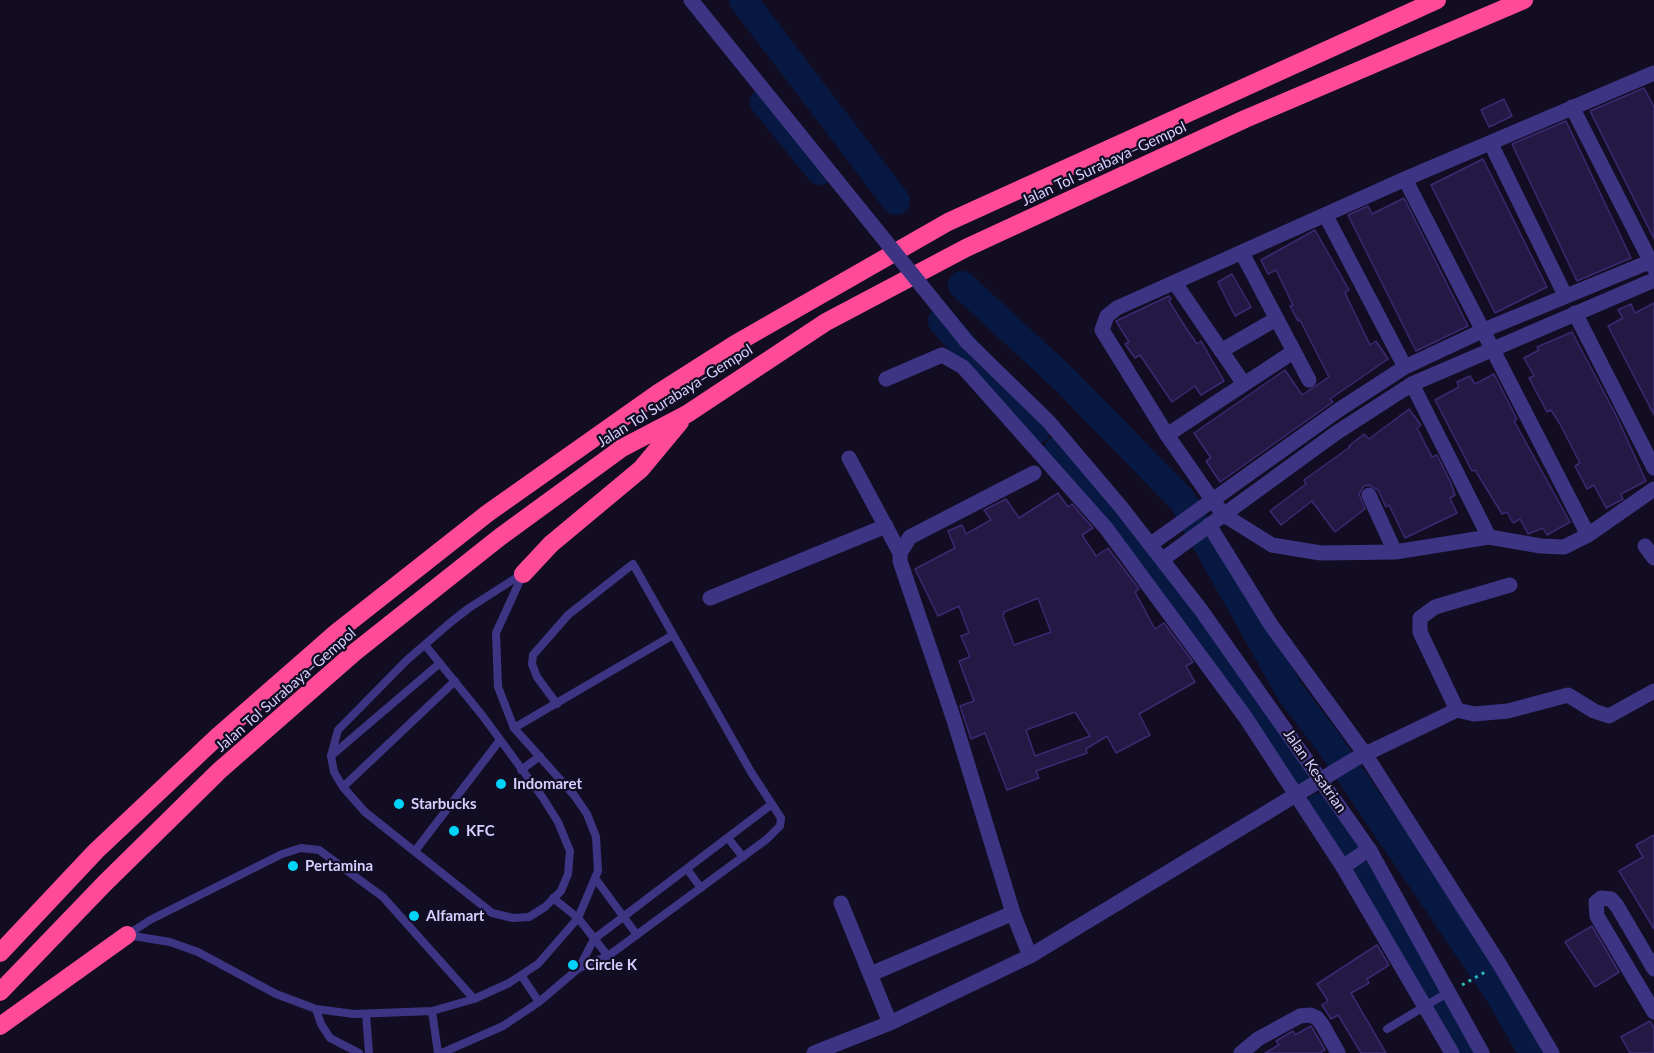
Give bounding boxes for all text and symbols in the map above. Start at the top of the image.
street label: Jalan Tol Surabaya–Gempol [1019,118,1189,210]
street label: Jalan Tol Surabaya–Gempol [594,341,756,451]
street label: Jalan Tol Surabaya–Gempol [212,624,360,756]
street label: Jalan Kesatrian [1279,726,1351,816]
place label: Indomaret [513,775,582,793]
marker: Indomaret [494,777,508,791]
place label: Starbucks [411,795,476,813]
marker: Starbucks [392,797,406,811]
place label: KFC [466,822,495,840]
marker: KFC [447,824,461,838]
place label: Pertamina [305,857,373,875]
marker: Pertamina [286,859,300,873]
place label: Alfamart [426,907,484,925]
marker: Alfamart [407,909,421,923]
place label: Circle K [585,956,637,974]
marker: Circle K [566,958,580,972]

